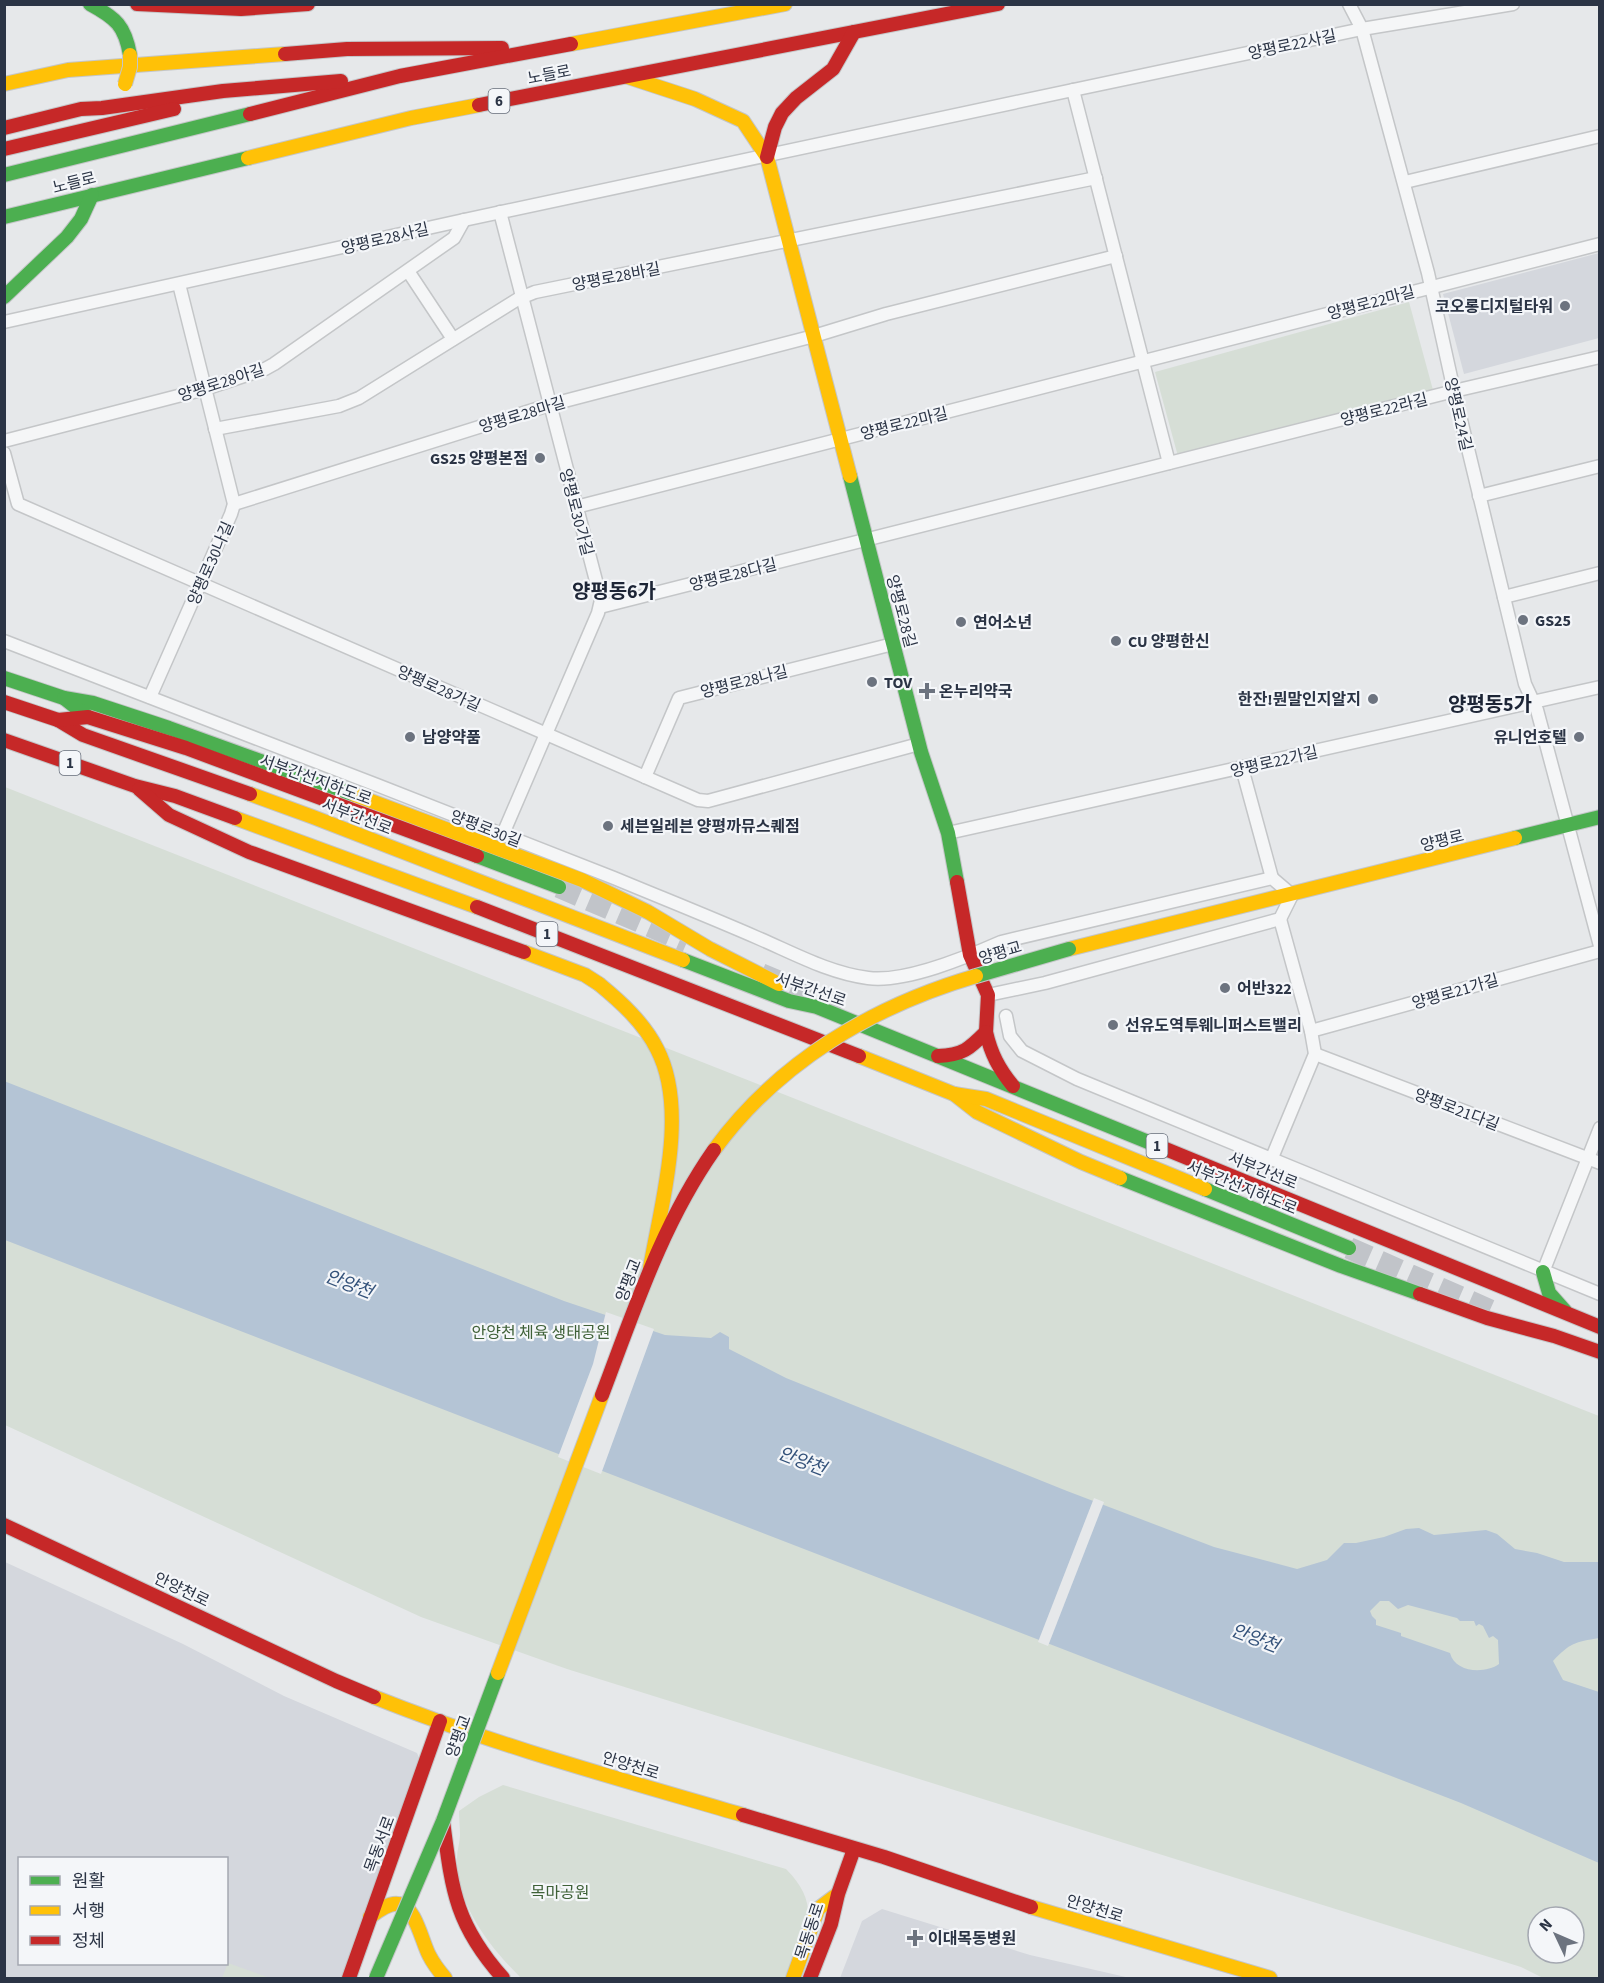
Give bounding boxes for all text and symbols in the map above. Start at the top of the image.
street label: 양평로22사길 [1246,25,1338,65]
street label: 노들로 [525,60,573,90]
road number: 6 [488,89,510,113]
street label: 노들로 [50,167,99,199]
street label: 양평로28사길 [339,218,431,260]
street label: 양평로28바길 [570,258,662,296]
street label: 양평로22마길 [1325,281,1417,325]
place label: 코오롱디지털타워 [1435,296,1553,318]
marker: 코오롱디지털타워 [1558,299,1572,313]
street label: 양평로28아길 [175,359,267,407]
street label: 양평로24길 [1439,375,1477,453]
street label: 양평로22라길 [1338,388,1430,431]
street label: 양평로28마길 [476,391,568,439]
street label: 양평로22마길 [858,402,950,445]
place label: GS25 양평본점 [430,448,528,470]
marker: GS25 양평본점 [533,451,547,465]
street label: 양평로30가길 [554,466,598,558]
street label: 양평로30나길 [183,518,239,609]
street label: 양평로28다길 [687,553,779,596]
street label: 양평로28길 [881,572,921,650]
district label: 양평동6가 [572,578,656,606]
place label: GS25 [1535,610,1571,632]
place label: 연어소년 [973,612,1032,634]
marker: GS25 [1516,613,1530,627]
marker: 연어소년 [954,615,968,629]
place label: CU 양평한신 [1128,631,1210,653]
marker: CU 양평한신 [1109,634,1123,648]
street label: 양평로28나길 [698,660,790,703]
street label: 양평로28가길 [393,661,484,717]
place label: TOV [884,672,913,694]
marker: TOV [865,675,879,689]
place label: 온누리약국 [939,681,1013,703]
marker: 온누리약국 [920,684,934,698]
place label: 한잔!뭔말인지알지 [1238,689,1361,711]
district label: 양평동5가 [1448,691,1532,719]
marker: 한잔!뭔말인지알지 [1366,692,1380,706]
place label: 남양약품 [422,727,481,749]
place label: 유니언호텔 [1493,727,1567,749]
marker: 남양약품 [403,730,417,744]
marker: 유니언호텔 [1572,730,1586,744]
street label: 양평로22가길 [1228,741,1320,783]
street label: 서부간선지하도로 [257,749,375,811]
road number: 1 [60,751,80,775]
street label: 서부간선로 [318,793,395,840]
street label: 양평로30길 [447,805,524,853]
place label: 세븐일레븐 양평까뮤스퀘점 [620,816,800,838]
marker: 세븐일레븐 양평까뮤스퀘점 [601,819,615,833]
street label: 양평로 [1418,825,1467,857]
road number: 1 [536,922,558,946]
street label: 양평교 [976,936,1025,970]
street label: 서부간선로 [772,968,849,1012]
street label: 양평로21가길 [1409,969,1501,1015]
place label: 어반322 [1237,978,1292,1000]
marker: 어반322 [1218,981,1232,995]
place label: 선유도역투웨니퍼스트밸리 [1125,1015,1302,1037]
marker: 선유도역투웨니퍼스트밸리 [1106,1018,1120,1032]
street label: 양평로21다길 [1411,1084,1502,1136]
road number: 1 [1146,1134,1168,1158]
street label: 서부간선로 [1224,1147,1301,1195]
street label: 서부간선지하도로 [1183,1156,1301,1220]
street label: 양평교 [611,1256,647,1305]
water label: 안양천 [321,1264,379,1306]
park label: 안양천 체육 생태공원 [472,1322,610,1344]
water label: 안양천 [774,1441,832,1483]
street label: 안양천로 [150,1567,213,1612]
water label: 안양천 [1227,1618,1285,1660]
street label: 양평교 [441,1712,477,1761]
street label: 안양천로 [599,1747,662,1785]
street label: 목동서로 [360,1813,400,1876]
legend [18,1857,228,1965]
text: 원활 [72,1869,105,1894]
park label: 목마공원 [531,1882,589,1904]
street label: 안양천로 [1063,1890,1126,1928]
text: 서행 [72,1899,105,1924]
street label: 목동동로 [790,1900,830,1963]
north arrow [1526,1905,1586,1965]
text: N [1534,1914,1558,1937]
place label: 이대목동병원 [928,1928,1016,1950]
text: 정체 [72,1929,105,1954]
marker: 이대목동병원 [906,1929,924,1947]

